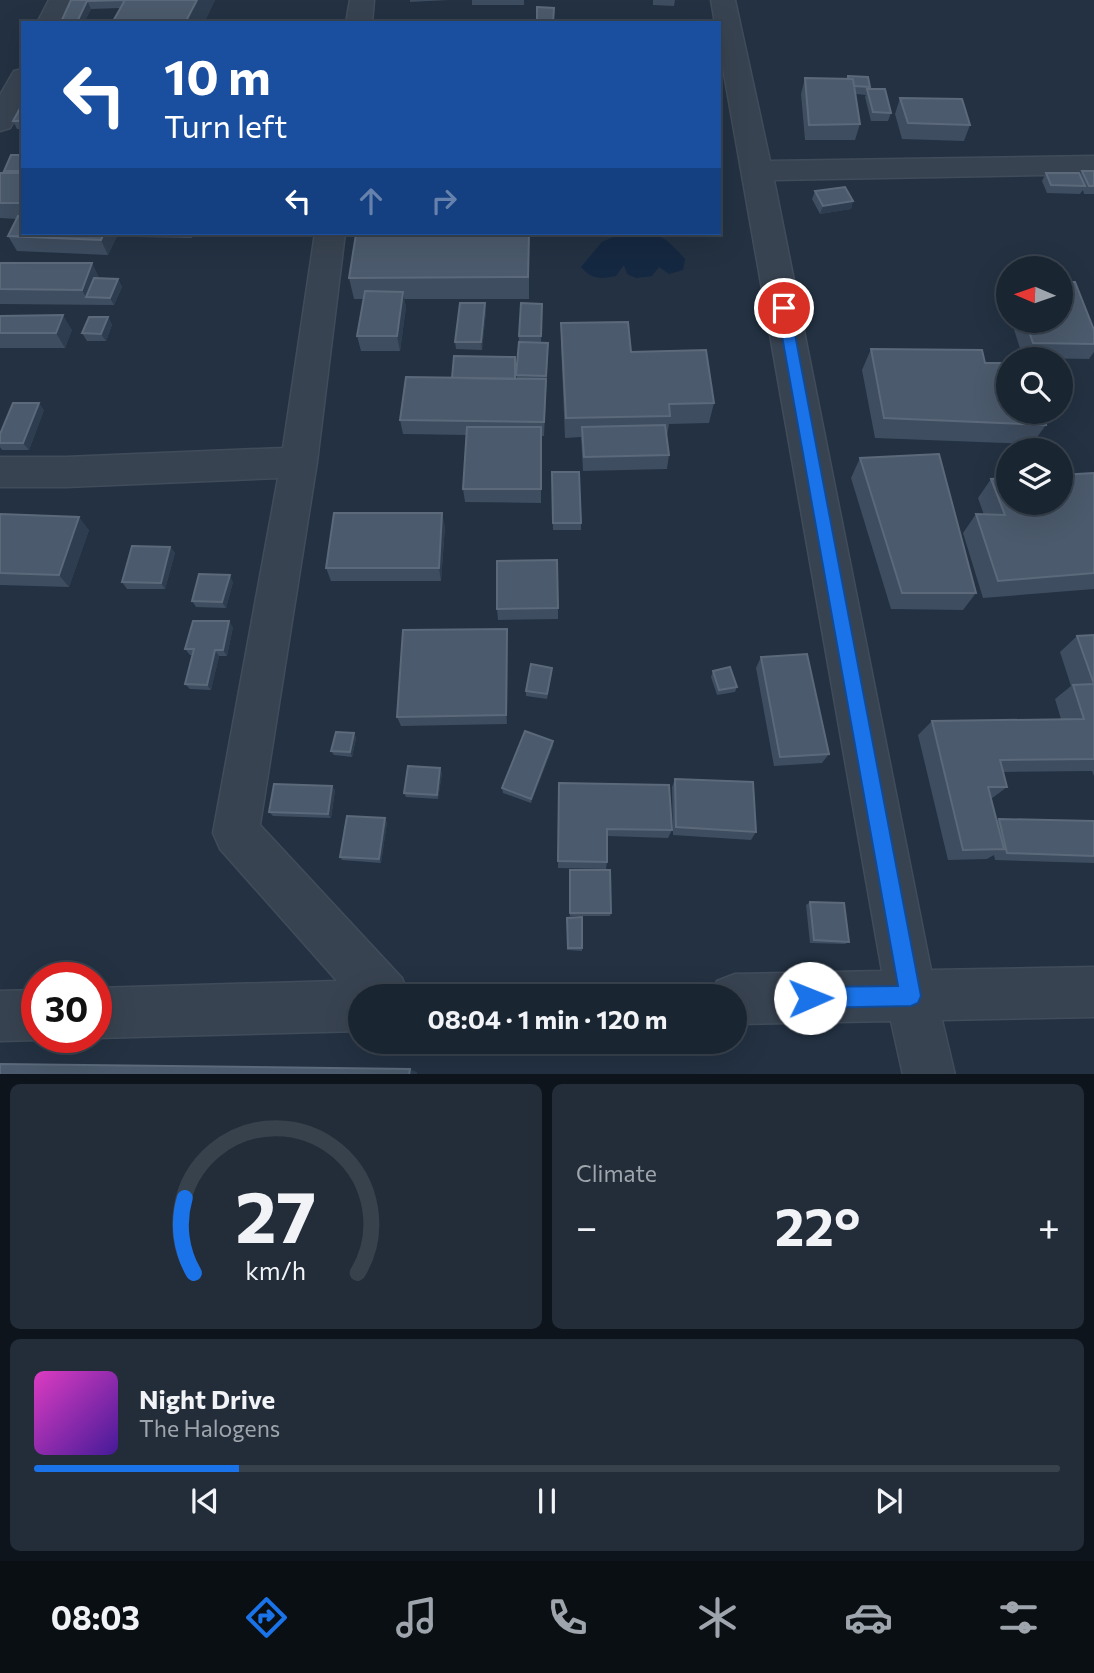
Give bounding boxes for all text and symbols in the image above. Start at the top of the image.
text: 10 m [164,45,271,105]
icon: left [49,49,140,140]
text: Turn left [164,105,288,145]
icon: left [279,182,317,220]
icon: ahead [352,182,390,220]
icon: right [425,182,463,220]
north arrow [996,256,1073,332]
map controls [996,256,1073,515]
pin [754,278,814,338]
icon: arrive [765,289,803,327]
button: search [996,347,1073,424]
button: layers [996,438,1073,515]
position arrow [773,961,847,1035]
speed limit sign: 30 [21,962,112,1053]
text: 08:04 · 1 min · 120 m [427,1003,668,1034]
text: Climate [576,1159,657,1187]
text: 27 [236,1169,316,1258]
text: 22° [775,1193,860,1257]
text: − [576,1202,598,1249]
text: + [1038,1202,1060,1249]
text: km/h [246,1254,306,1284]
text: Night Drive [139,1383,275,1414]
text: The Halogens [139,1414,280,1442]
icon: previous [186,1482,224,1520]
icon: pause [528,1482,566,1520]
icon: next [870,1482,908,1520]
icon: directions [242,1593,291,1642]
icon: music [392,1593,441,1642]
icon: phone [543,1593,592,1642]
icon: climate [693,1593,742,1642]
icon: car [844,1593,893,1642]
icon: filters [994,1593,1043,1642]
text: 08:03 [51,1597,140,1637]

